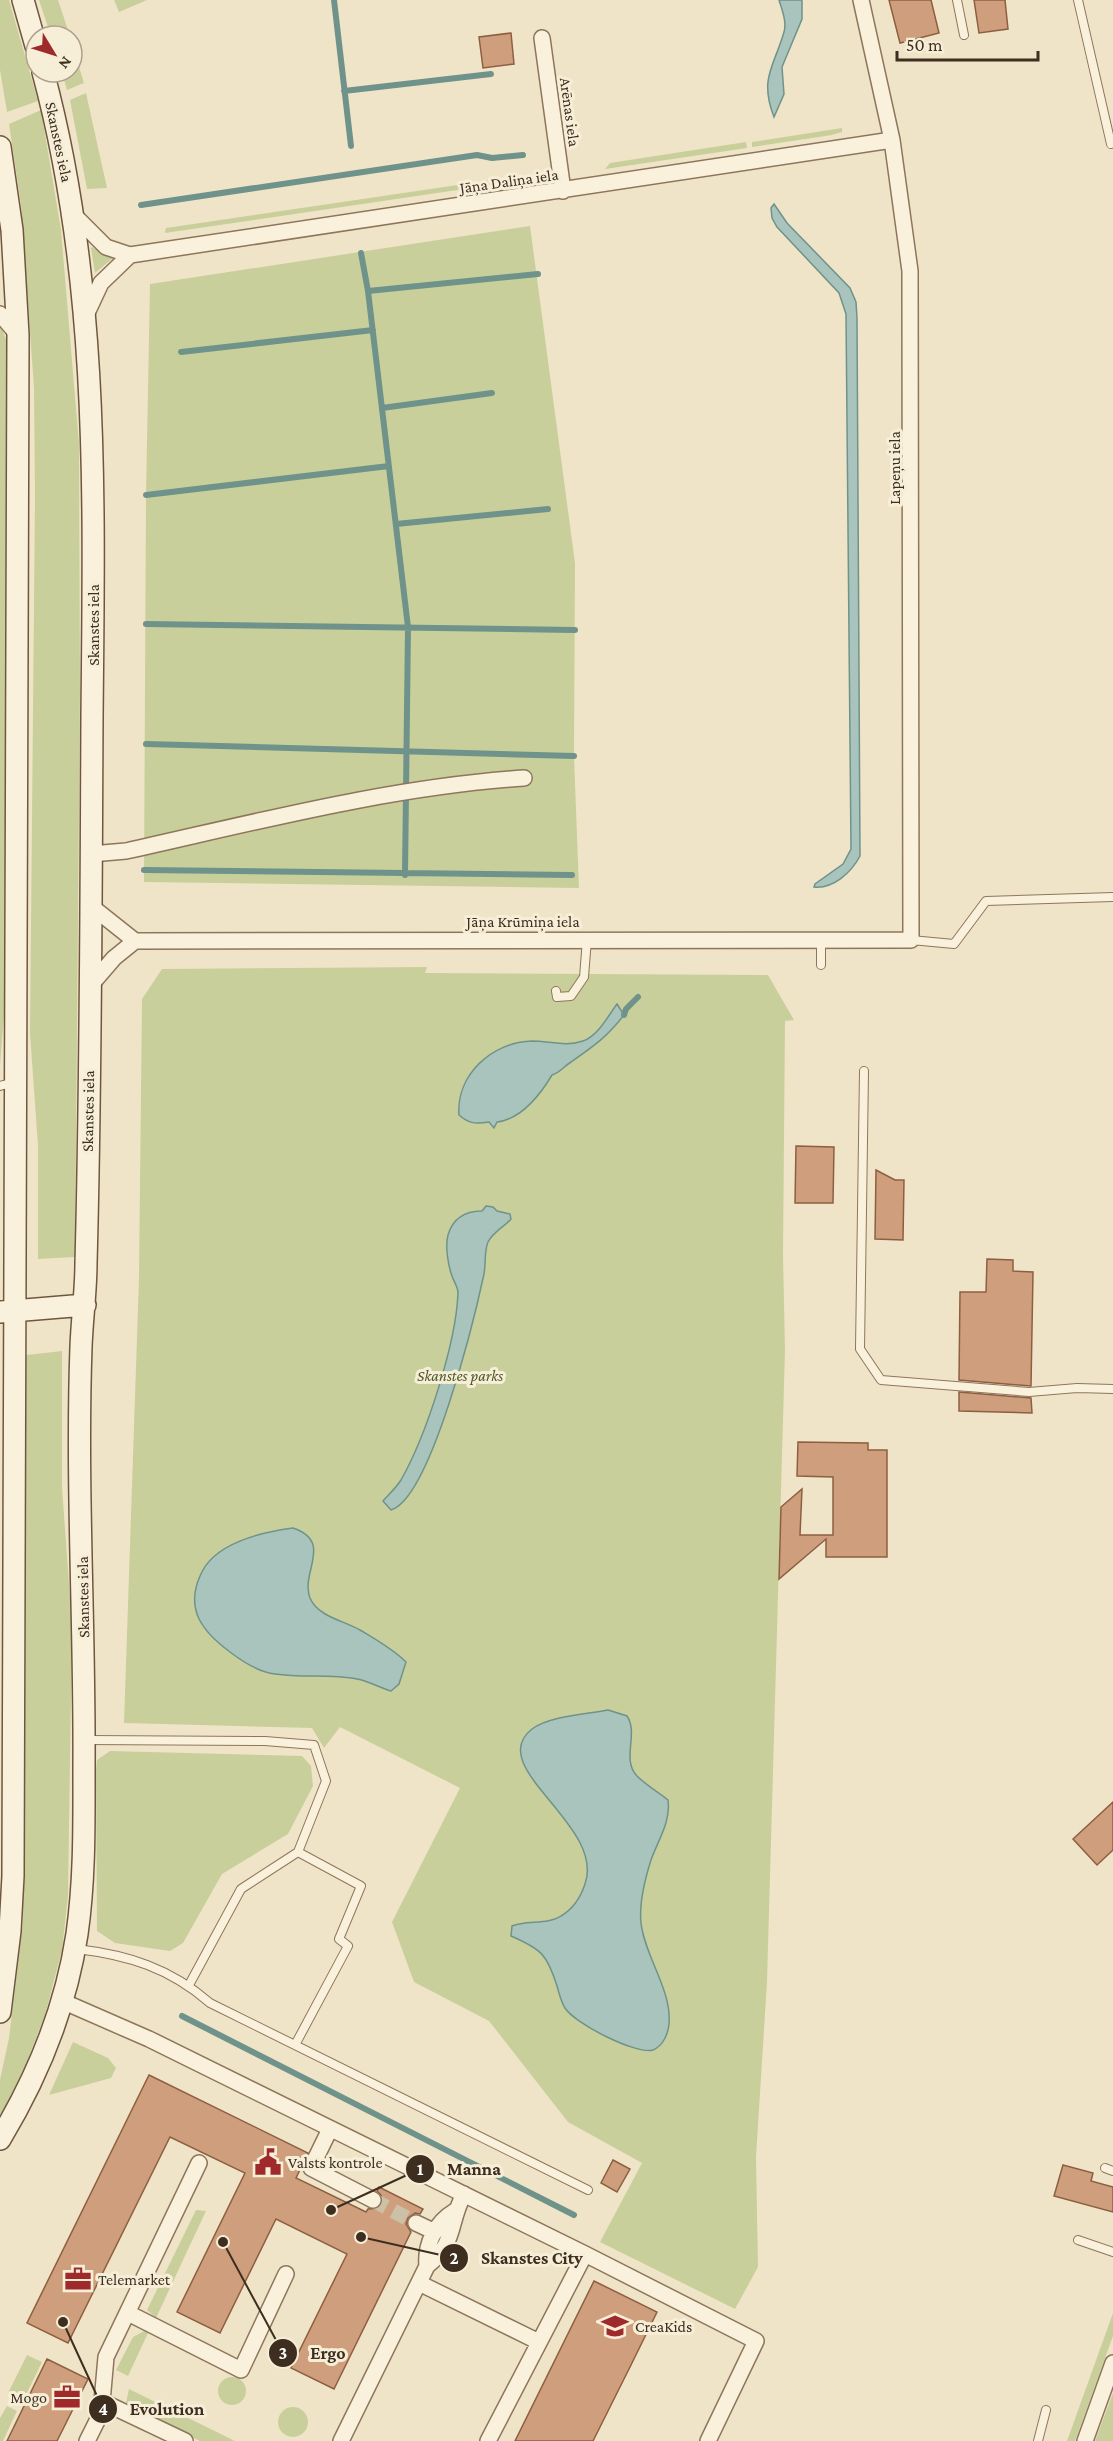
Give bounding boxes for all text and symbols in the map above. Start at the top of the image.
north arrow [24,24,84,84]
scale bar [897,24,1038,62]
text: 50 m [906,35,943,55]
text: N [55,53,75,73]
street label: Arēnas iela [557,76,583,148]
street label: Skanstes iela [42,100,76,184]
street label: Jāņa Daliņa iela [457,166,560,199]
street label: Lapeņu iela [886,431,905,505]
street label: Skanstes iela [85,584,102,666]
street label: Jāņa Krūmiņa iela [464,913,580,932]
street label: Skanstes iela [79,1069,97,1152]
park label: Skanstes parks [417,1367,503,1385]
street label: Skanstes iela [74,1555,92,1638]
public building icon: Valsts kontrole [253,2147,283,2177]
callout: Manna [405,2151,513,2187]
place label: Valsts kontrole [288,2154,383,2171]
text: 1 [417,2159,424,2179]
text: Manna [447,2159,501,2179]
callout: Skanstes City [439,2240,595,2276]
text: 2 [449,2248,459,2268]
text: Skanstes City [481,2248,583,2268]
office icon: Telemarket [63,2264,93,2294]
place label: Telemarket [98,2271,171,2288]
school or university icon: CreaKids [600,2311,630,2341]
place label: CreaKids [635,2318,692,2335]
callout: Ergo [268,2335,357,2371]
text: 3 [279,2343,287,2363]
text: Ergo [310,2343,346,2363]
office icon: Mogo [52,2382,82,2412]
place label: Mogo [10,2389,47,2407]
callout: Evolution [88,2391,216,2427]
text: 4 [98,2399,108,2419]
text: Evolution [130,2399,205,2419]

